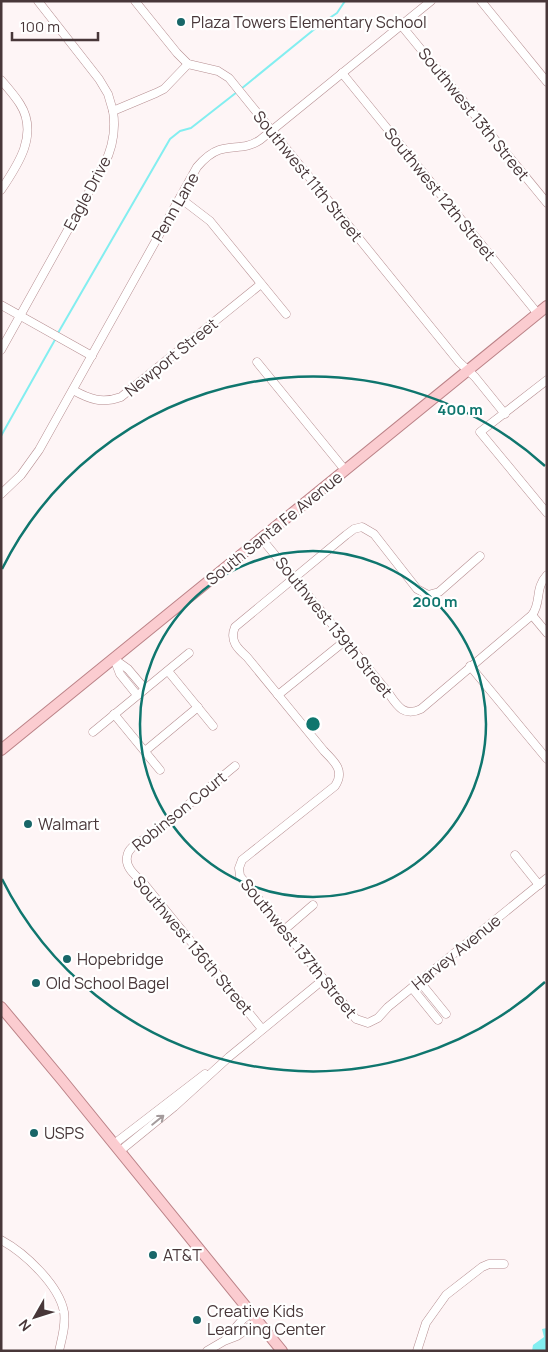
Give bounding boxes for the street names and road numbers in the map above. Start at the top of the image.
street label: Southwest 13th Street [413,43,535,185]
street label: Southwest 11th Street [248,106,368,246]
street label: Southwest 12th Street [379,123,501,265]
street label: Eagle Drive [58,152,116,234]
street label: Penn Lane [146,168,204,246]
street label: Newport Street [120,313,222,401]
street label: South Santa Fe Avenue [201,466,347,590]
street label: Southwest 139th Street [270,552,398,702]
street label: Robinson Court [127,766,231,856]
street label: Southwest 136th Street [128,871,258,1019]
street label: Southwest 137th Street [236,874,362,1022]
street label: Harvey Avenue [407,909,505,995]

